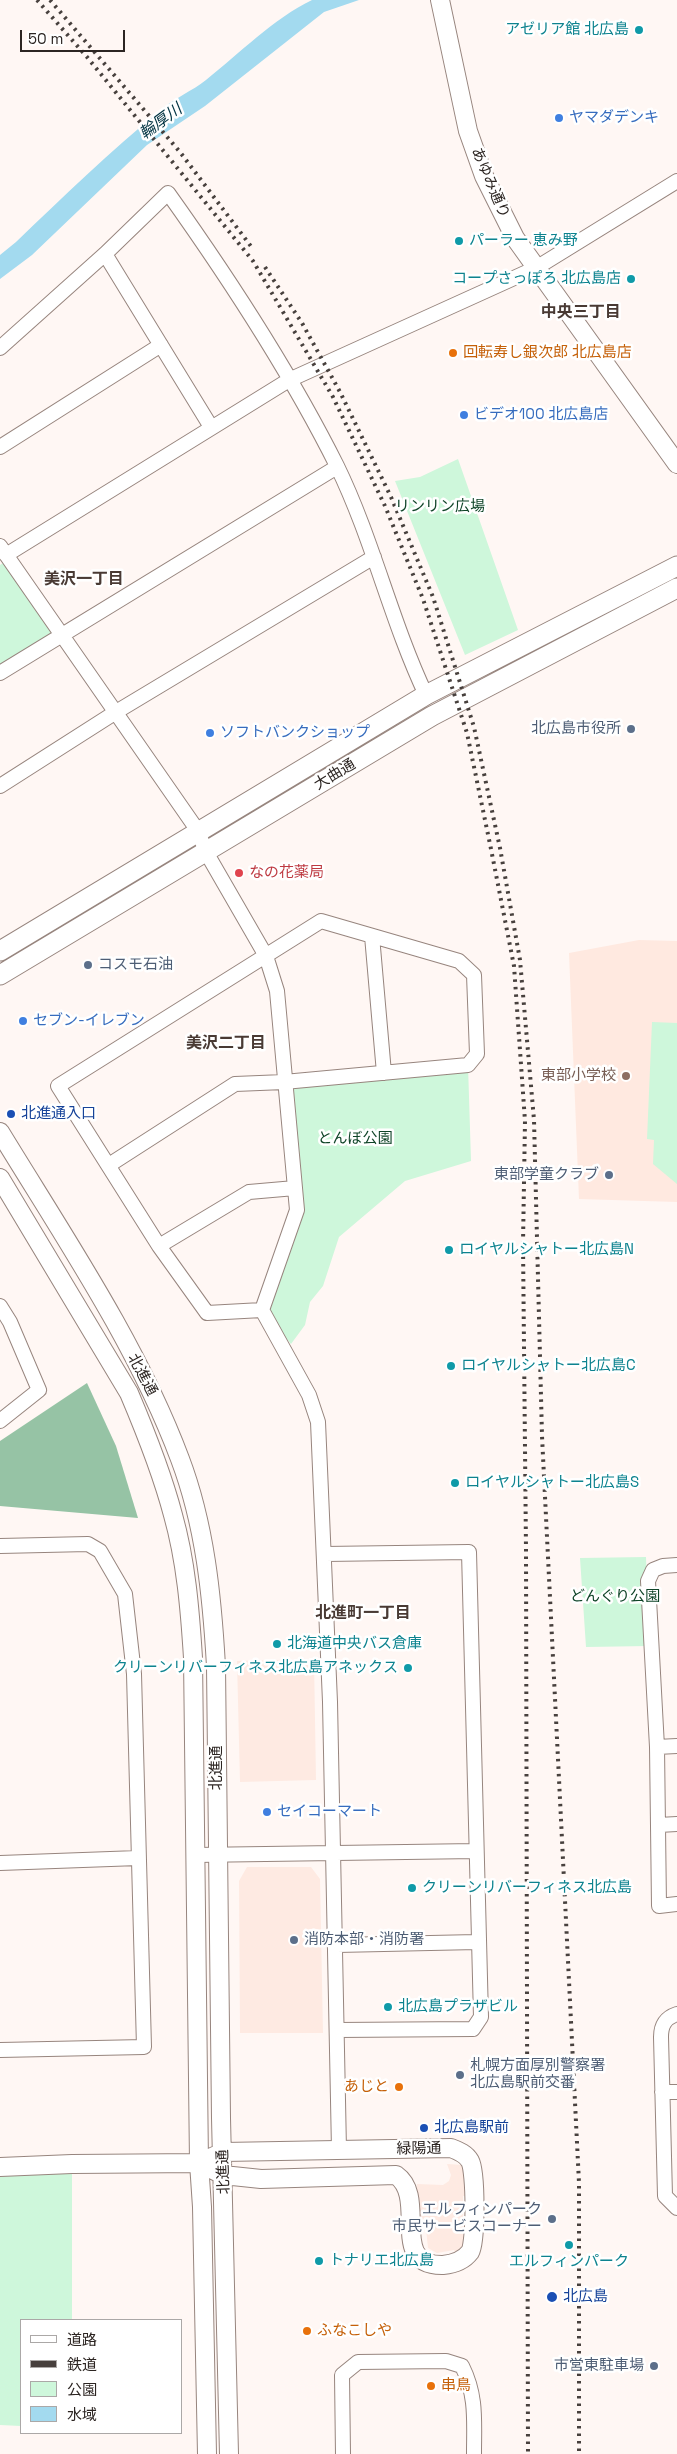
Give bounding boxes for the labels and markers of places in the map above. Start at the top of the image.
place label: アゼリア館 北広島 [505,21,629,39]
marker: アゼリア館 北広島 [633,24,645,36]
place label: ヤマダデンキ [569,109,659,127]
marker: ヤマダデンキ [553,112,565,124]
place label: パーラー 恵み野 [469,232,578,250]
marker: パーラー 恵み野 [453,235,465,247]
place label: コープさっぽろ 北広島店 [452,270,621,288]
marker: コープさっぽろ 北広島店 [625,273,637,285]
place label: 回転寿し銀次郎 北広島店 [463,344,632,362]
marker: 回転寿し銀次郎 北広島店 [447,347,459,359]
place label: ビデオ100 北広島店 [474,406,608,424]
marker: ビデオ100 北広島店 [458,409,470,421]
place label: 北広島市役所 [531,720,621,738]
marker: 北広島市役所 [625,723,637,735]
place label: ソフトバンクショップ [220,724,370,742]
marker: ソフトバンクショップ [204,727,216,739]
place label: なの花薬局 [249,864,324,882]
marker: なの花薬局 [233,867,245,879]
place label: コスモ石油 [98,956,173,974]
marker: コスモ石油 [82,959,94,971]
place label: セブン-イレブン [33,1012,145,1030]
marker: セブン-イレブン [17,1015,29,1027]
place label: 東部小学校 [541,1067,616,1085]
marker: 東部小学校 [620,1070,632,1082]
place label: 北進通入口 [21,1105,96,1123]
marker: 北進通入口 [5,1108,17,1120]
place label: 東部学童クラブ [494,1166,599,1184]
marker: 東部学童クラブ [603,1169,615,1181]
place label: ロイヤルシャトー北広島N [459,1241,634,1259]
marker: ロイヤルシャトー北広島N [443,1244,455,1256]
place label: ロイヤルシャトー北広島C [461,1357,636,1375]
marker: ロイヤルシャトー北広島C [445,1360,457,1372]
place label: ロイヤルシャトー北広島S [465,1474,639,1492]
marker: ロイヤルシャトー北広島S [449,1477,461,1489]
place label: 北海道中央バス倉庫 [287,1635,422,1653]
marker: 北海道中央バス倉庫 [271,1638,283,1650]
place label: クリーンリバーフィネス北広島アネックス [113,1659,398,1677]
marker: クリーンリバーフィネス北広島アネックス [402,1662,414,1674]
place label: セイコーマート [277,1803,382,1821]
marker: セイコーマート [261,1806,273,1818]
place label: クリーンリバーフィネス北広島 [422,1879,632,1897]
marker: クリーンリバーフィネス北広島 [406,1882,418,1894]
place label: 消防本部・消防署 [304,1931,424,1949]
marker: 消防本部・消防署 [288,1934,300,1946]
place label: 北広島プラザビル [398,1998,518,2016]
marker: 北広島プラザビル [382,2001,394,2013]
place label: 札幌方面厚別警察署 北広島駅前交番 [470,2057,605,2092]
marker: 札幌方面厚別警察署 北広島駅前交番 [454,2069,466,2081]
place label: あじと [344,2078,389,2096]
marker: あじと [393,2081,405,2093]
place label: 北広島駅前 [434,2119,509,2137]
marker: 北広島駅前 [418,2122,430,2134]
place label: エルフィンパーク 市民サービスコーナー [392,2201,542,2236]
marker: エルフィンパーク 市民サービスコーナー [546,2213,558,2225]
marker: エルフィンパーク [563,2239,575,2251]
place label: トナリエ北広島 [329,2252,434,2270]
place label: エルフィンパーク [509,2253,629,2271]
marker: トナリエ北広島 [313,2255,325,2267]
place label: 北広島 [563,2288,608,2306]
marker: 北広島 [545,2290,559,2304]
place label: ふなこしや [317,2322,392,2340]
marker: ふなこしや [301,2325,313,2337]
place label: 市営東駐車場 [554,2357,644,2375]
marker: 市営東駐車場 [648,2360,660,2372]
place label: 串鳥 [441,2377,471,2395]
marker: 串鳥 [425,2380,437,2392]

